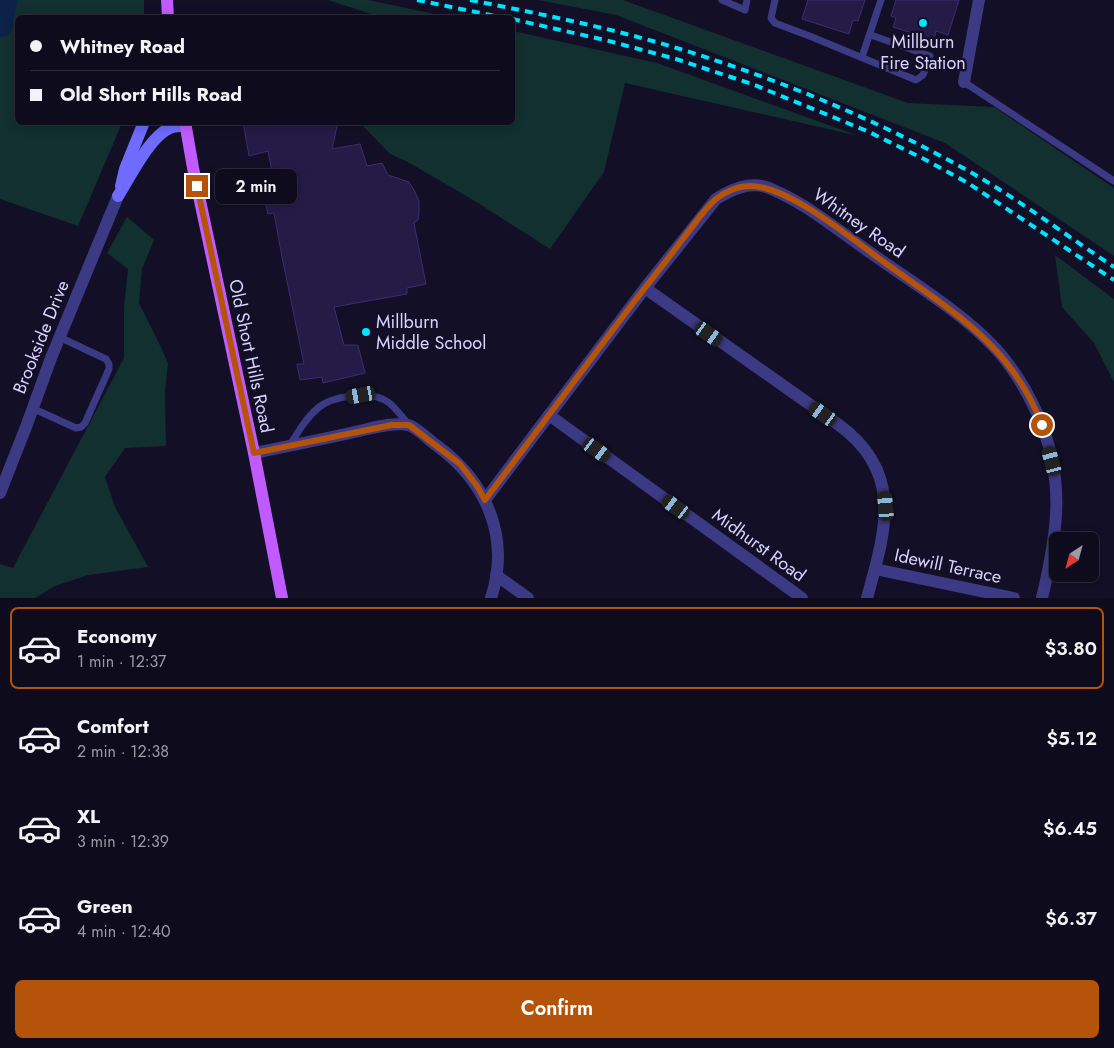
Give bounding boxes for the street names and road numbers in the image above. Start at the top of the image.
street label: Whitney Road [808,182,910,264]
street label: Brookside Drive [6,276,76,398]
street label: Old Short Hills Road [222,277,280,435]
street label: Midhurst Road [707,502,811,588]
street label: Idewill Terrace [892,542,1004,590]

